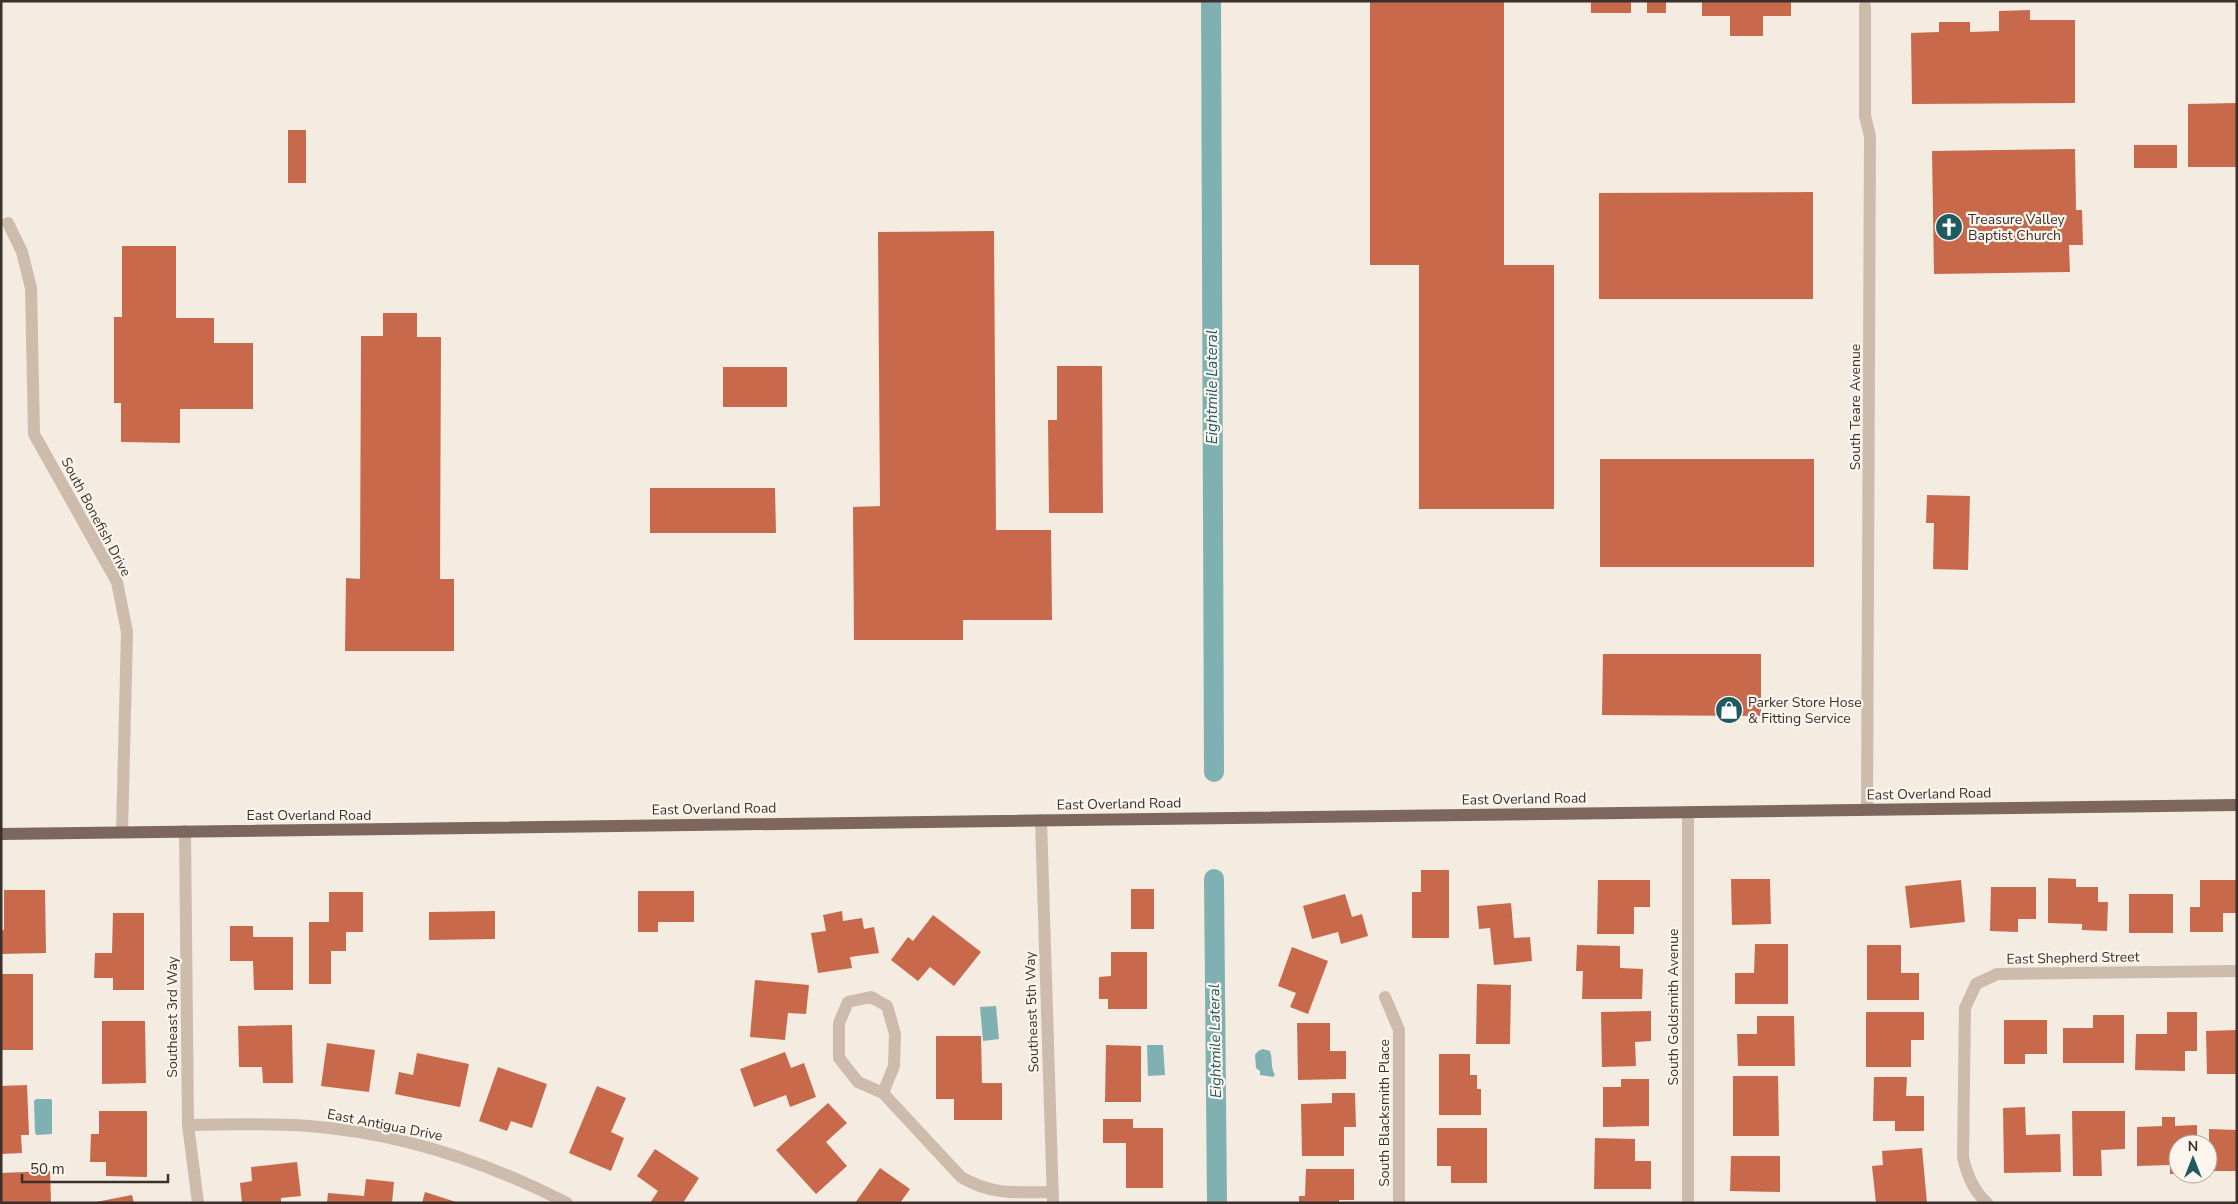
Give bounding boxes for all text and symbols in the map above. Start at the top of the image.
place label: Treasure Valley Baptist Church [1968,210,2066,245]
church icon: Treasure Valley Baptist Church [1934,212,1964,242]
water label: Eightmile Lateral [1202,330,1222,444]
street label: South Teare Avenue [1846,344,1865,470]
street label: South Bonefish Drive [56,454,136,580]
place label: Parker Store Hose & Fitting Service [1748,693,1862,728]
shop icon: Parker Store Hose & Fitting Service [1714,695,1744,725]
street label: East Overland Road [1866,783,1992,805]
street label: East Overland Road [1461,788,1587,810]
street label: East Overland Road [1056,793,1182,815]
street label: East Overland Road [651,798,777,820]
street label: East Overland Road [247,806,371,825]
street label: South Goldsmith Avenue [1664,929,1683,1085]
street label: East Shepherd Street [2006,947,2140,969]
street label: Southeast 5th Way [1020,950,1044,1073]
street label: Southeast 3rd Way [163,956,182,1078]
water label: Eightmile Lateral [1204,984,1226,1098]
street label: South Blacksmith Place [1375,1039,1394,1187]
street label: East Antigua Drive [326,1104,444,1146]
north arrow [2168,1134,2218,1184]
text: N [2188,1137,2198,1156]
scale bar [22,1152,169,1184]
text: 50 m [30,1159,65,1179]

